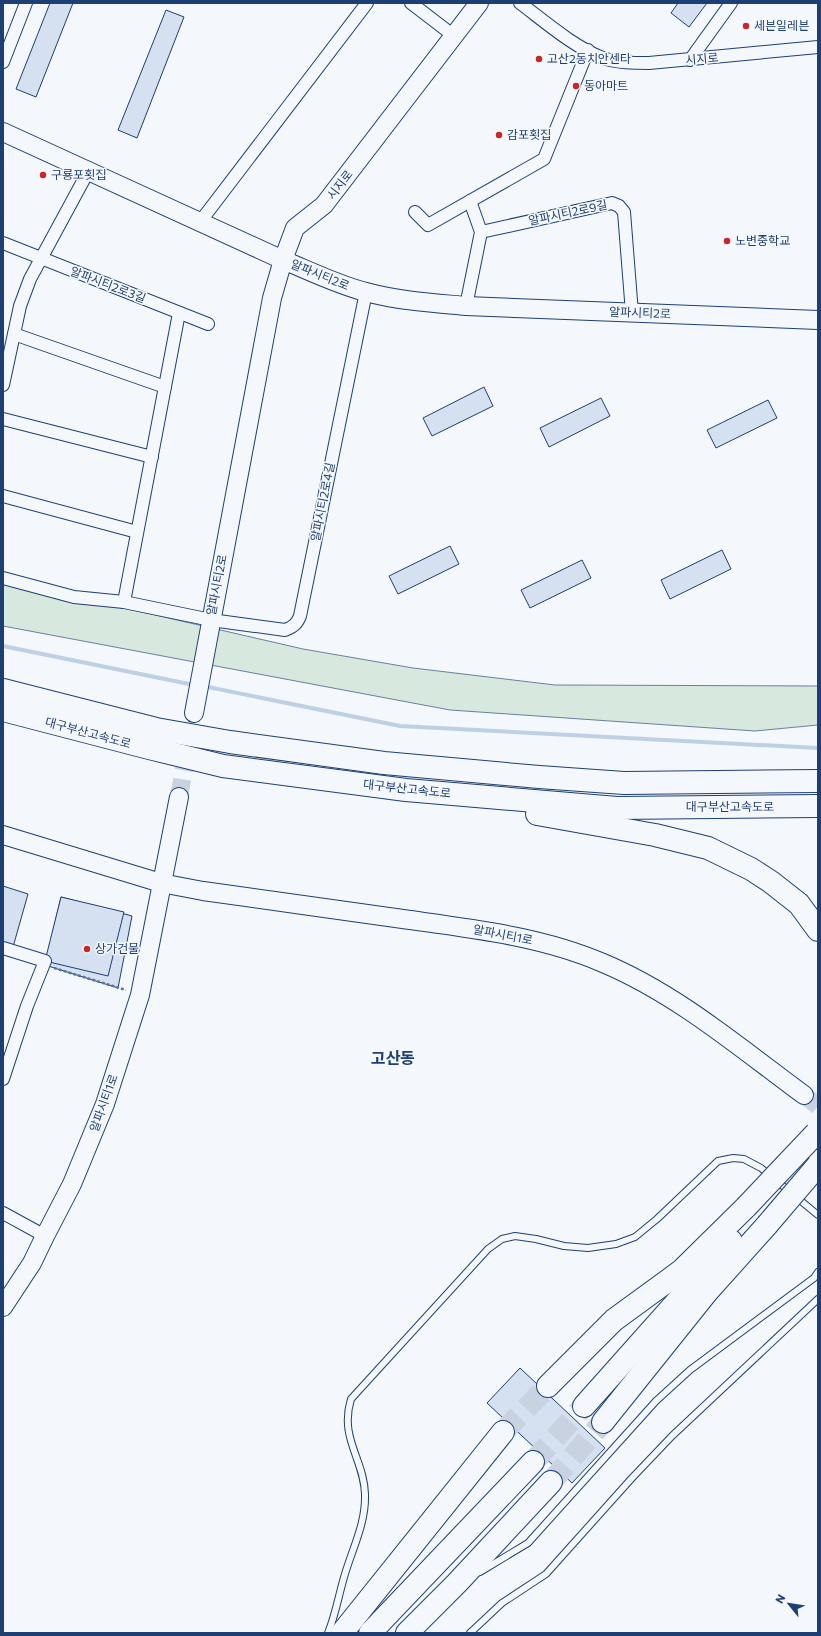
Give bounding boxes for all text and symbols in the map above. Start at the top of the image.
place label: 세븐일레븐 [754,18,809,32]
marker: 세븐일레븐 [741,21,751,31]
street label: 시지로 [685,50,719,66]
place label: 고산2동치안센타 [547,51,631,65]
marker: 고산2동치안센타 [534,54,544,64]
place label: 동아마트 [584,78,628,92]
marker: 동아마트 [571,81,581,91]
place label: 감포횟집 [507,127,551,141]
marker: 감포횟집 [494,130,504,140]
place label: 구룡포횟집 [51,167,106,181]
street label: 시지로 [323,167,355,202]
marker: 구룡포횟집 [38,170,48,180]
street label: 알파시티2로9길 [527,197,608,227]
place label: 노변중학교 [735,233,790,247]
marker: 노변중학교 [722,236,732,246]
street label: 알파시티2로 [289,256,352,292]
street label: 알파시티2로3길 [69,263,148,305]
street label: 알파시티2로 [609,304,671,320]
street label: 알파시티2로4길 [308,461,337,542]
street label: 알파시티2로 [203,553,229,617]
street label: 대구부산고속도로 [44,714,133,750]
street label: 대구부산고속도로 [362,776,452,800]
street label: 대구부산고속도로 [686,799,774,813]
street label: 알파시티1로 [472,921,534,947]
place label: 상가건물 [95,941,139,955]
marker: 상가건물 [82,944,92,954]
district label: 고산동 [371,1048,415,1067]
street label: 알파시티1로 [86,1072,120,1133]
north arrow [769,1584,809,1624]
text: N [772,1592,788,1606]

